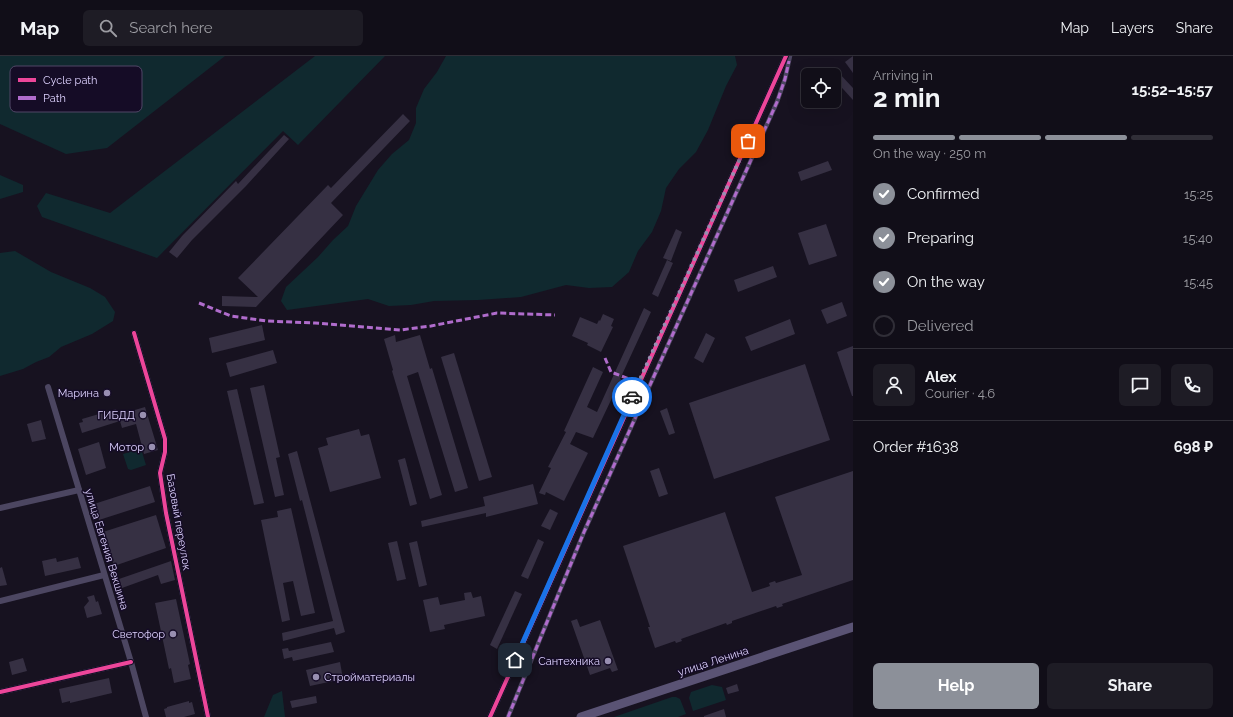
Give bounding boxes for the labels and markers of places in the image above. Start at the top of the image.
pin [731,124,765,158]
place label: Марина [58,387,99,400]
marker: Марина [102,388,112,398]
place label: ГИБДД [97,409,135,422]
marker: ГИБДД [138,410,148,420]
place label: Мотор [109,441,144,454]
marker: Мотор [147,442,157,452]
place label: Светофор [112,628,165,641]
marker: Светофор [168,629,178,639]
pin [498,643,532,677]
place label: Сантехника [538,655,600,668]
marker: Сантехника [603,656,613,666]
place label: Стройматериалы [324,671,415,684]
marker: Стройматериалы [311,672,321,682]

